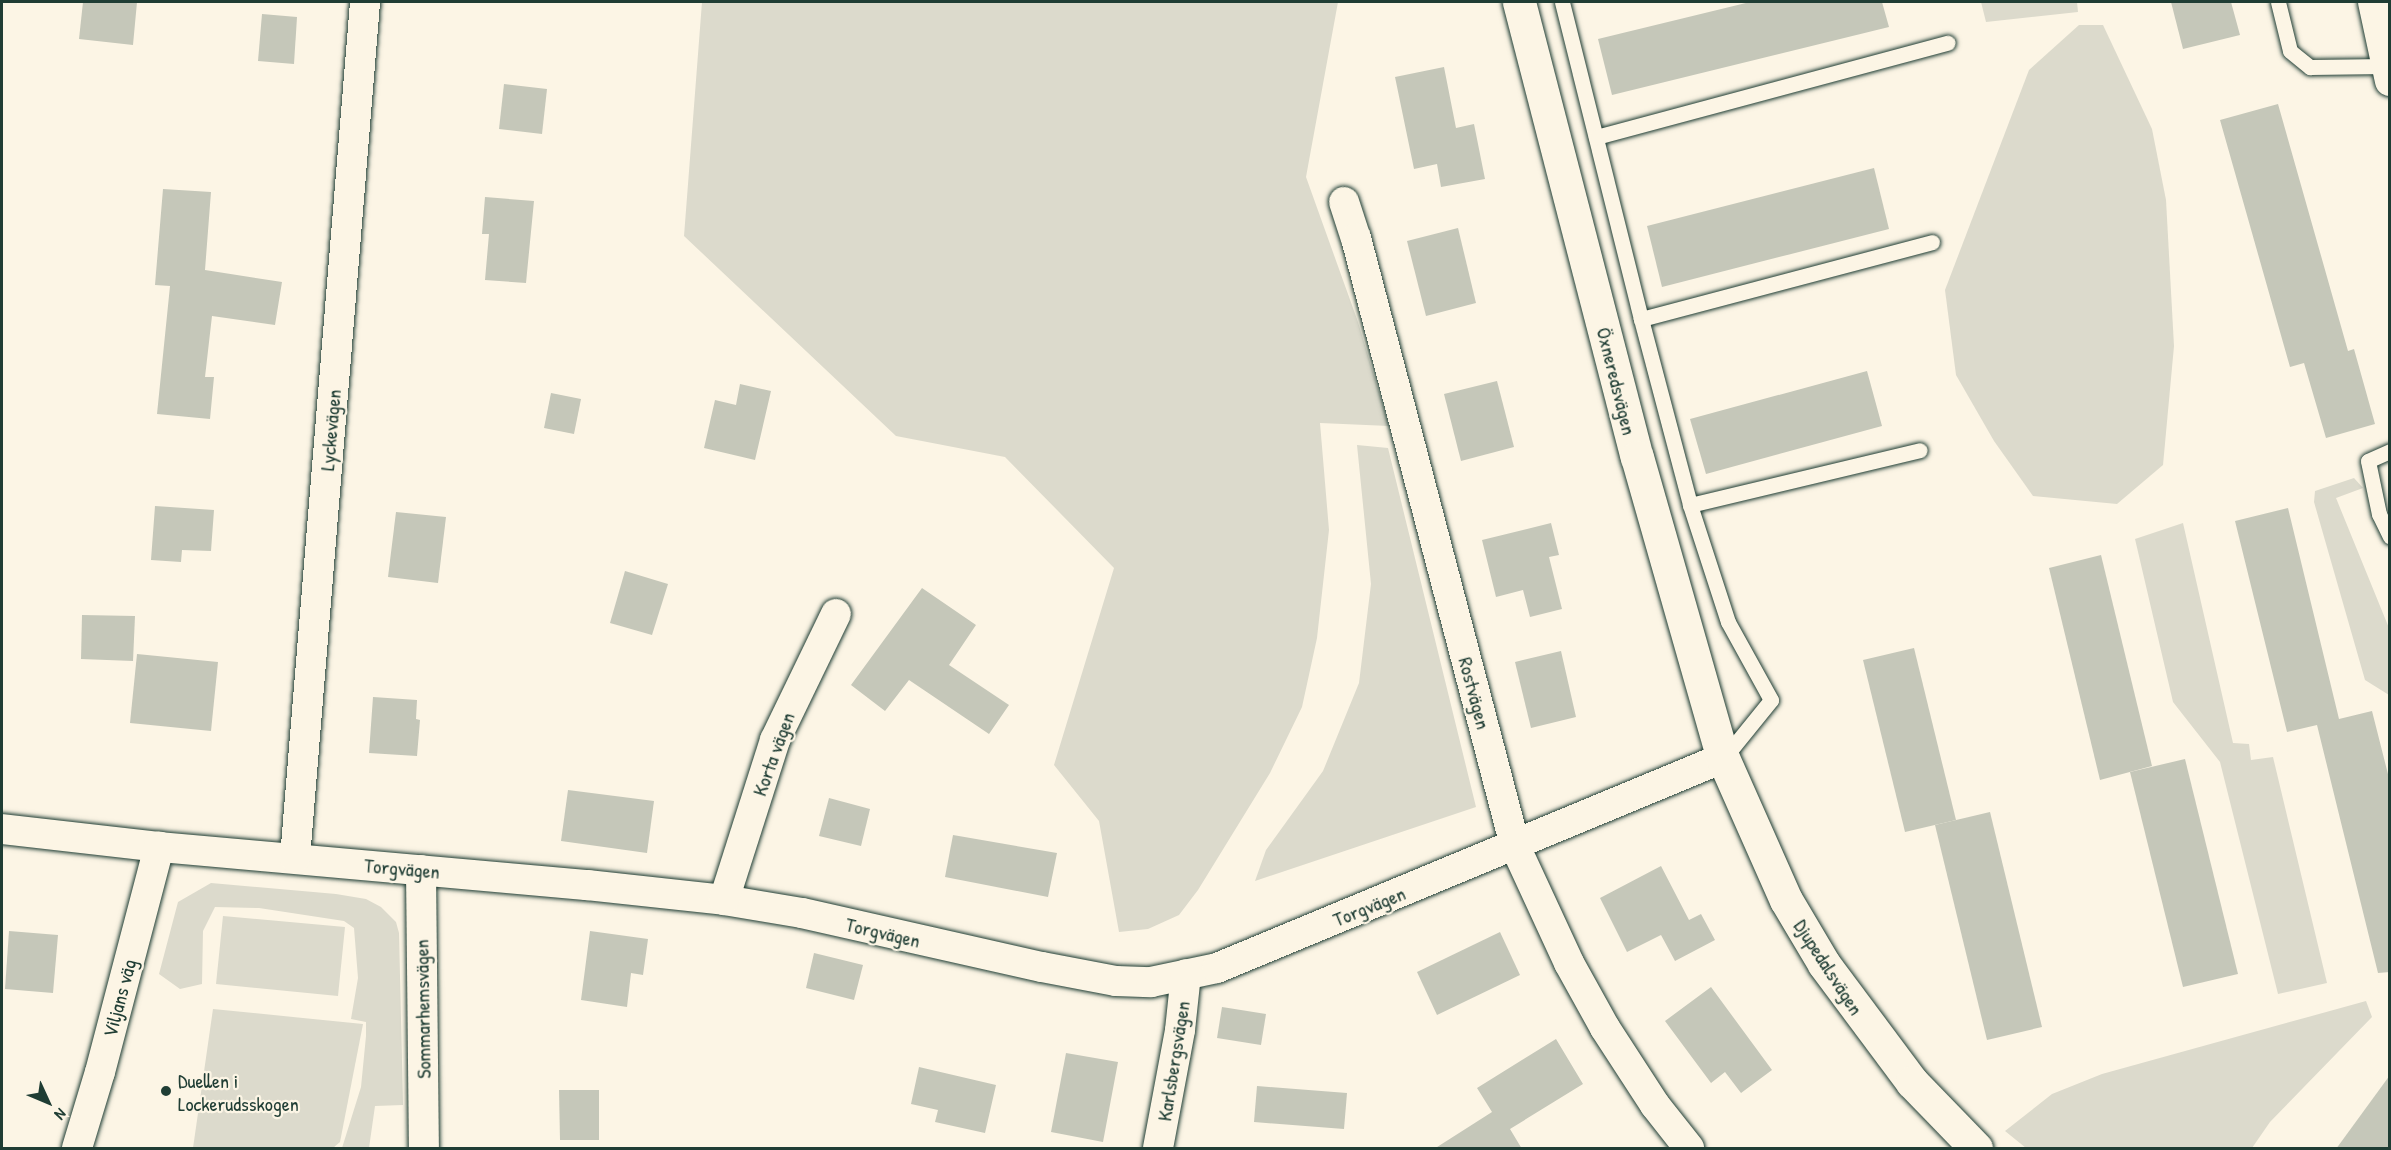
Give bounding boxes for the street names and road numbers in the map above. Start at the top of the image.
street label: Öxneredsvägen [1592,325,1642,437]
street label: Lyckevägen [314,388,346,472]
street label: Rostvägen [1454,654,1496,732]
street label: Korta vägen [747,709,799,799]
street label: Torgvägen [363,853,441,883]
street label: Torgvägen [1329,881,1409,931]
street label: Torgvägen [843,912,923,952]
street label: Djupedalsvägen [1789,915,1869,1019]
street label: Sommarhemsvägen [409,939,435,1079]
street label: Viljans väg [97,956,141,1040]
street label: Karlsbergsvägen [1152,999,1194,1123]

